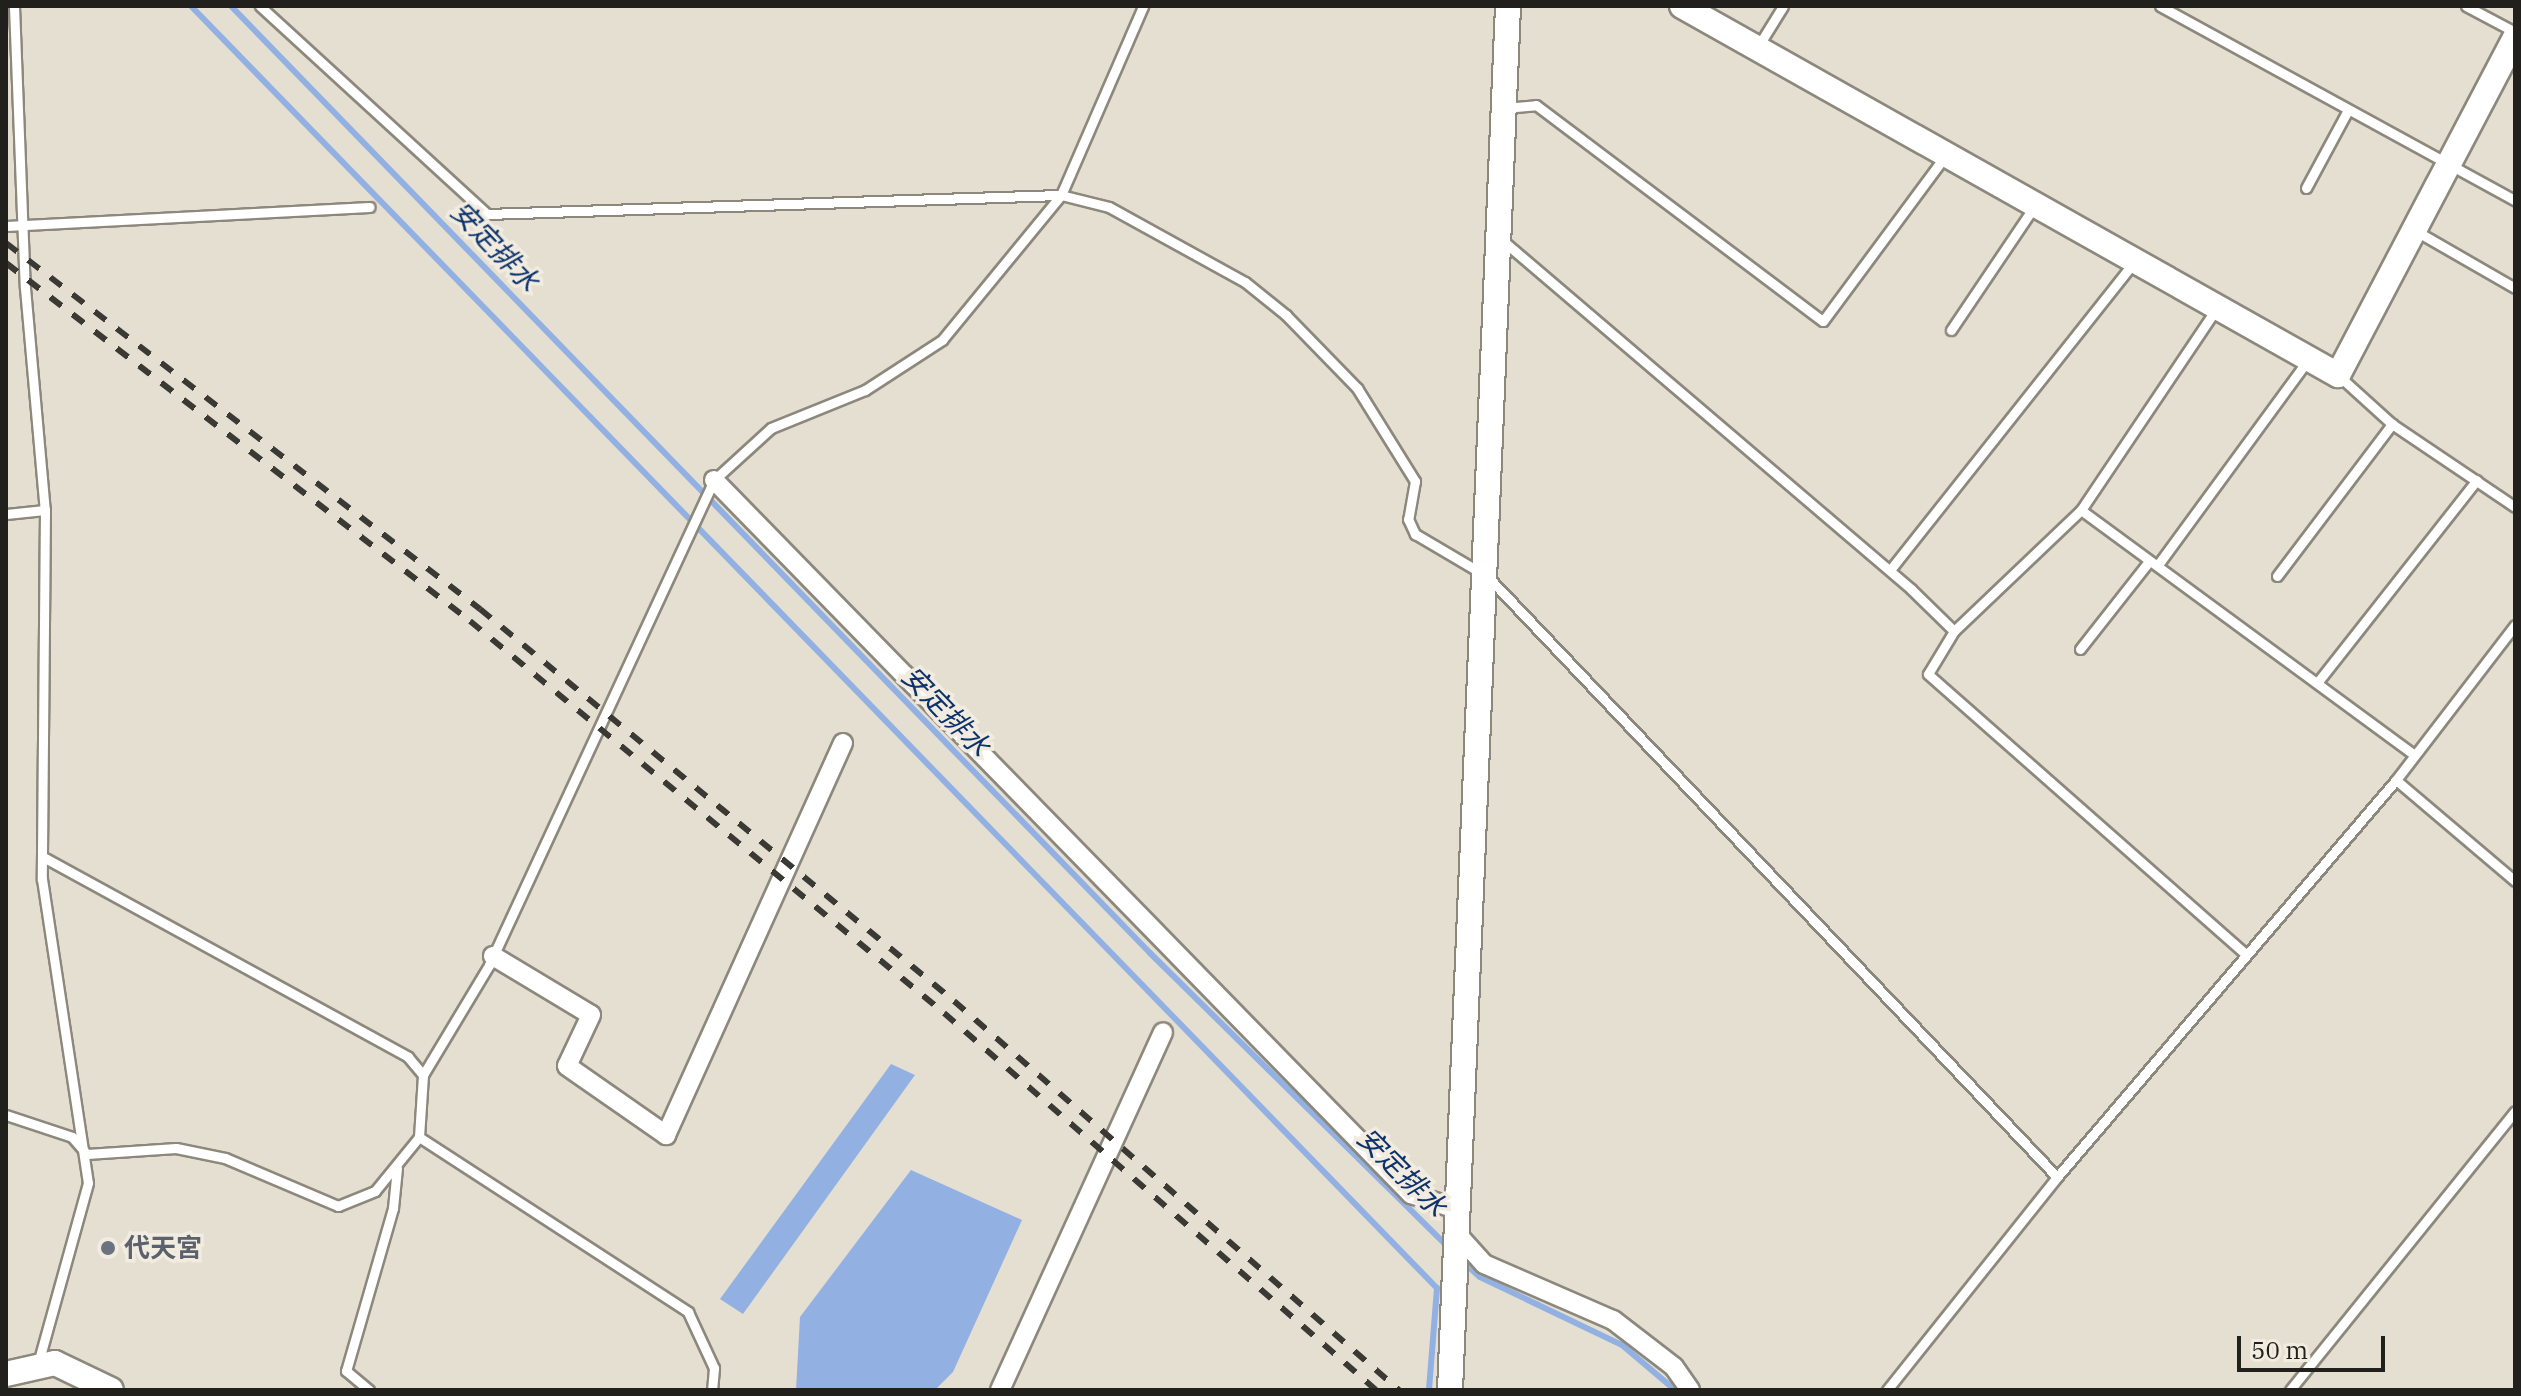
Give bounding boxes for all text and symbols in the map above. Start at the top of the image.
water label: 安定排水 [444,194,546,298]
water label: 安定排水 [895,659,997,763]
water label: 安定排水 [1351,1121,1453,1223]
place label: 代天宮 [124,1232,202,1264]
marker: 代天宮 [99,1239,117,1257]
scale bar [2241,1320,2389,1370]
text: 50 m [2251,1334,2308,1366]

